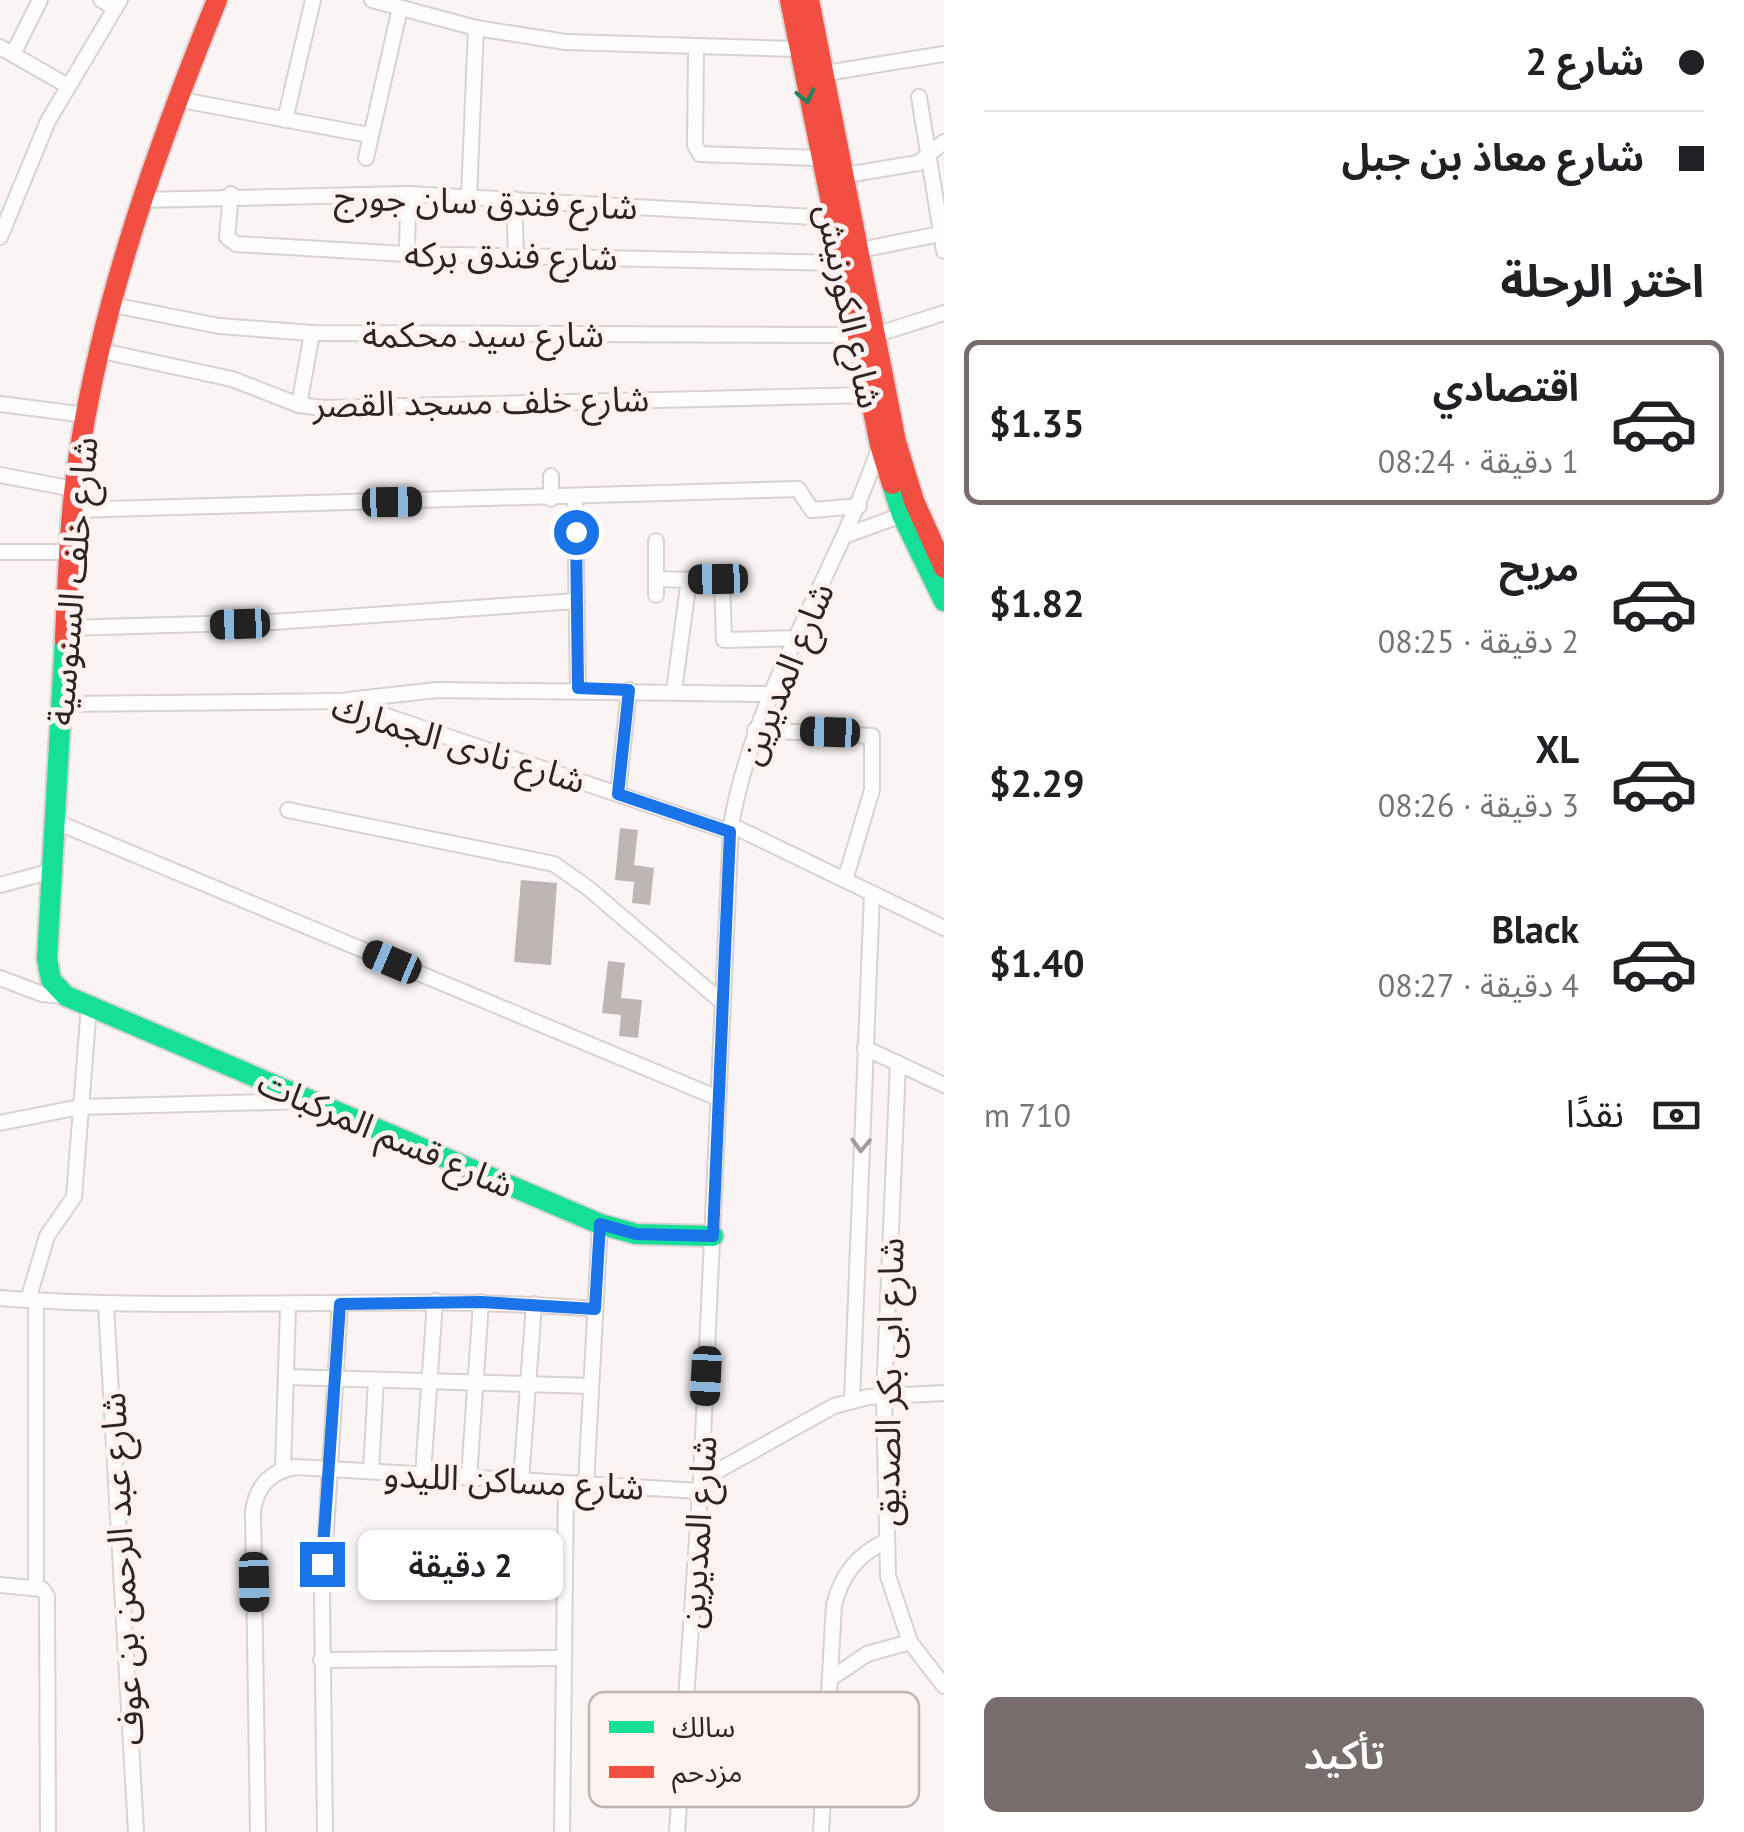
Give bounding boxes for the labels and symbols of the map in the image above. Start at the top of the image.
one-way arrow [795,87,816,104]
street label: شارع فندق سان جورج [333,173,638,233]
street label: شارع الكورنيش [802,199,894,413]
street label: شارع فندق بركه [404,230,618,284]
street label: شارع سيد محكمة [362,311,604,361]
street label: شارع خلف مسجد القصر [311,375,650,431]
street label: شارع خلف السنوسية [36,435,112,728]
car [362,486,422,518]
route start [554,510,599,555]
car [688,563,748,595]
street label: شارع المديرين [726,575,848,772]
car [209,608,271,640]
street label: شارع نادى الجمارك [325,683,591,807]
car [799,716,861,748]
car [359,936,425,988]
street label: شارع قسم المركبات [249,1058,521,1212]
one-way arrow [851,1138,872,1154]
street label: شارع ابى بكر الصديق [862,1237,918,1527]
car [689,1345,723,1407]
street label: شارع عبد الرحمن بن عوف [89,1391,157,1747]
street label: شارع المديرين [667,1434,731,1630]
street label: شارع مساكن الليدو [383,1450,645,1514]
callout: 2 دقيقة [357,1529,562,1599]
route end [300,1542,345,1587]
car [238,1552,270,1612]
legend [589,1692,919,1807]
text: سالك [672,1708,735,1745]
text: مزدحم [672,1753,743,1794]

